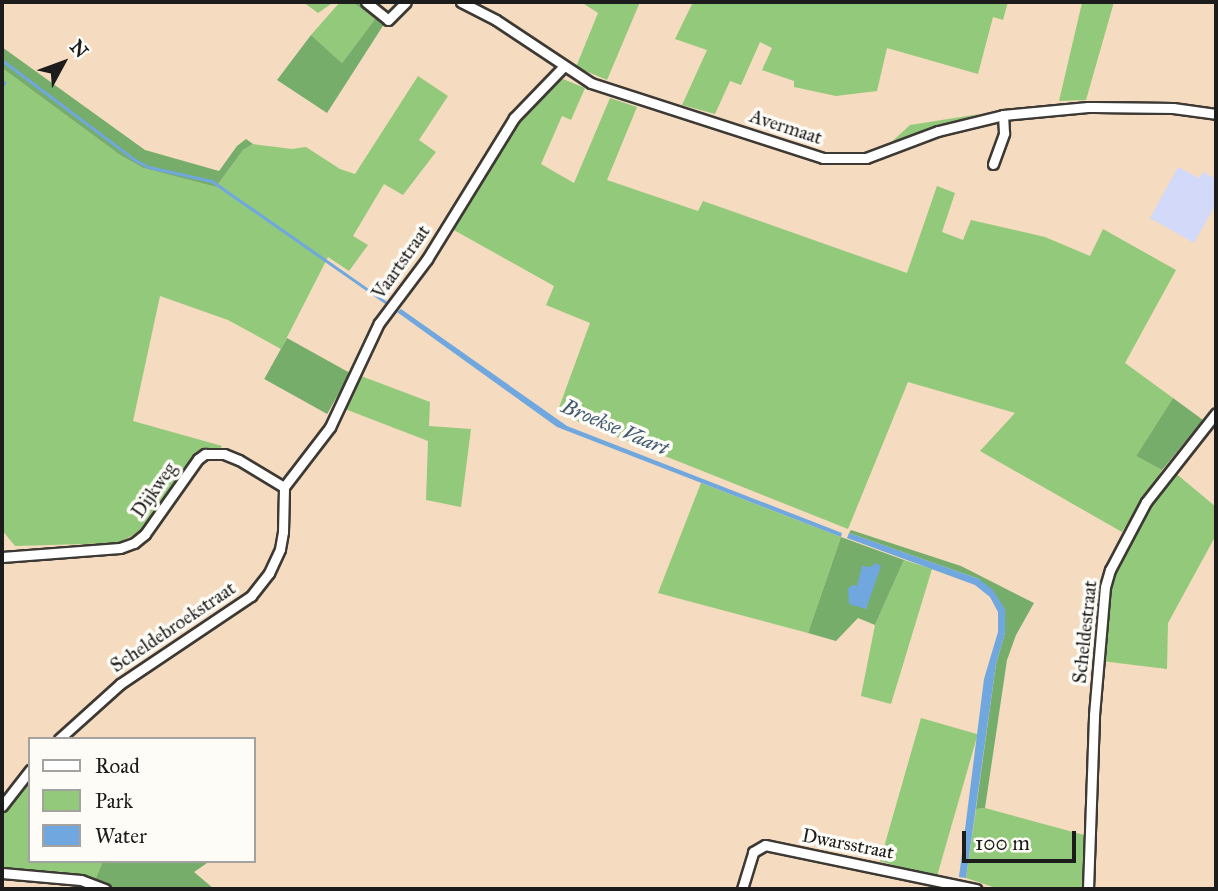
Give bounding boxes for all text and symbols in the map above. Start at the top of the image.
north arrow [28,28,98,98]
text: N [65,35,93,63]
street label: Avermaat [747,105,825,149]
street label: Vaartstraat [367,221,435,303]
water label: Broekse Vaart [558,393,672,461]
street label: Dijkweg [127,458,181,522]
street label: Scheldebroekstraat [106,577,240,677]
street label: Scheldestraat [1068,579,1102,685]
legend [28,737,256,863]
text: Road [95,753,140,779]
text: Park [95,788,133,814]
scale bar [966,818,1080,862]
text: Water [95,823,147,849]
street label: Dwarsstraat [800,824,896,864]
text: 100 m [975,830,1030,856]

